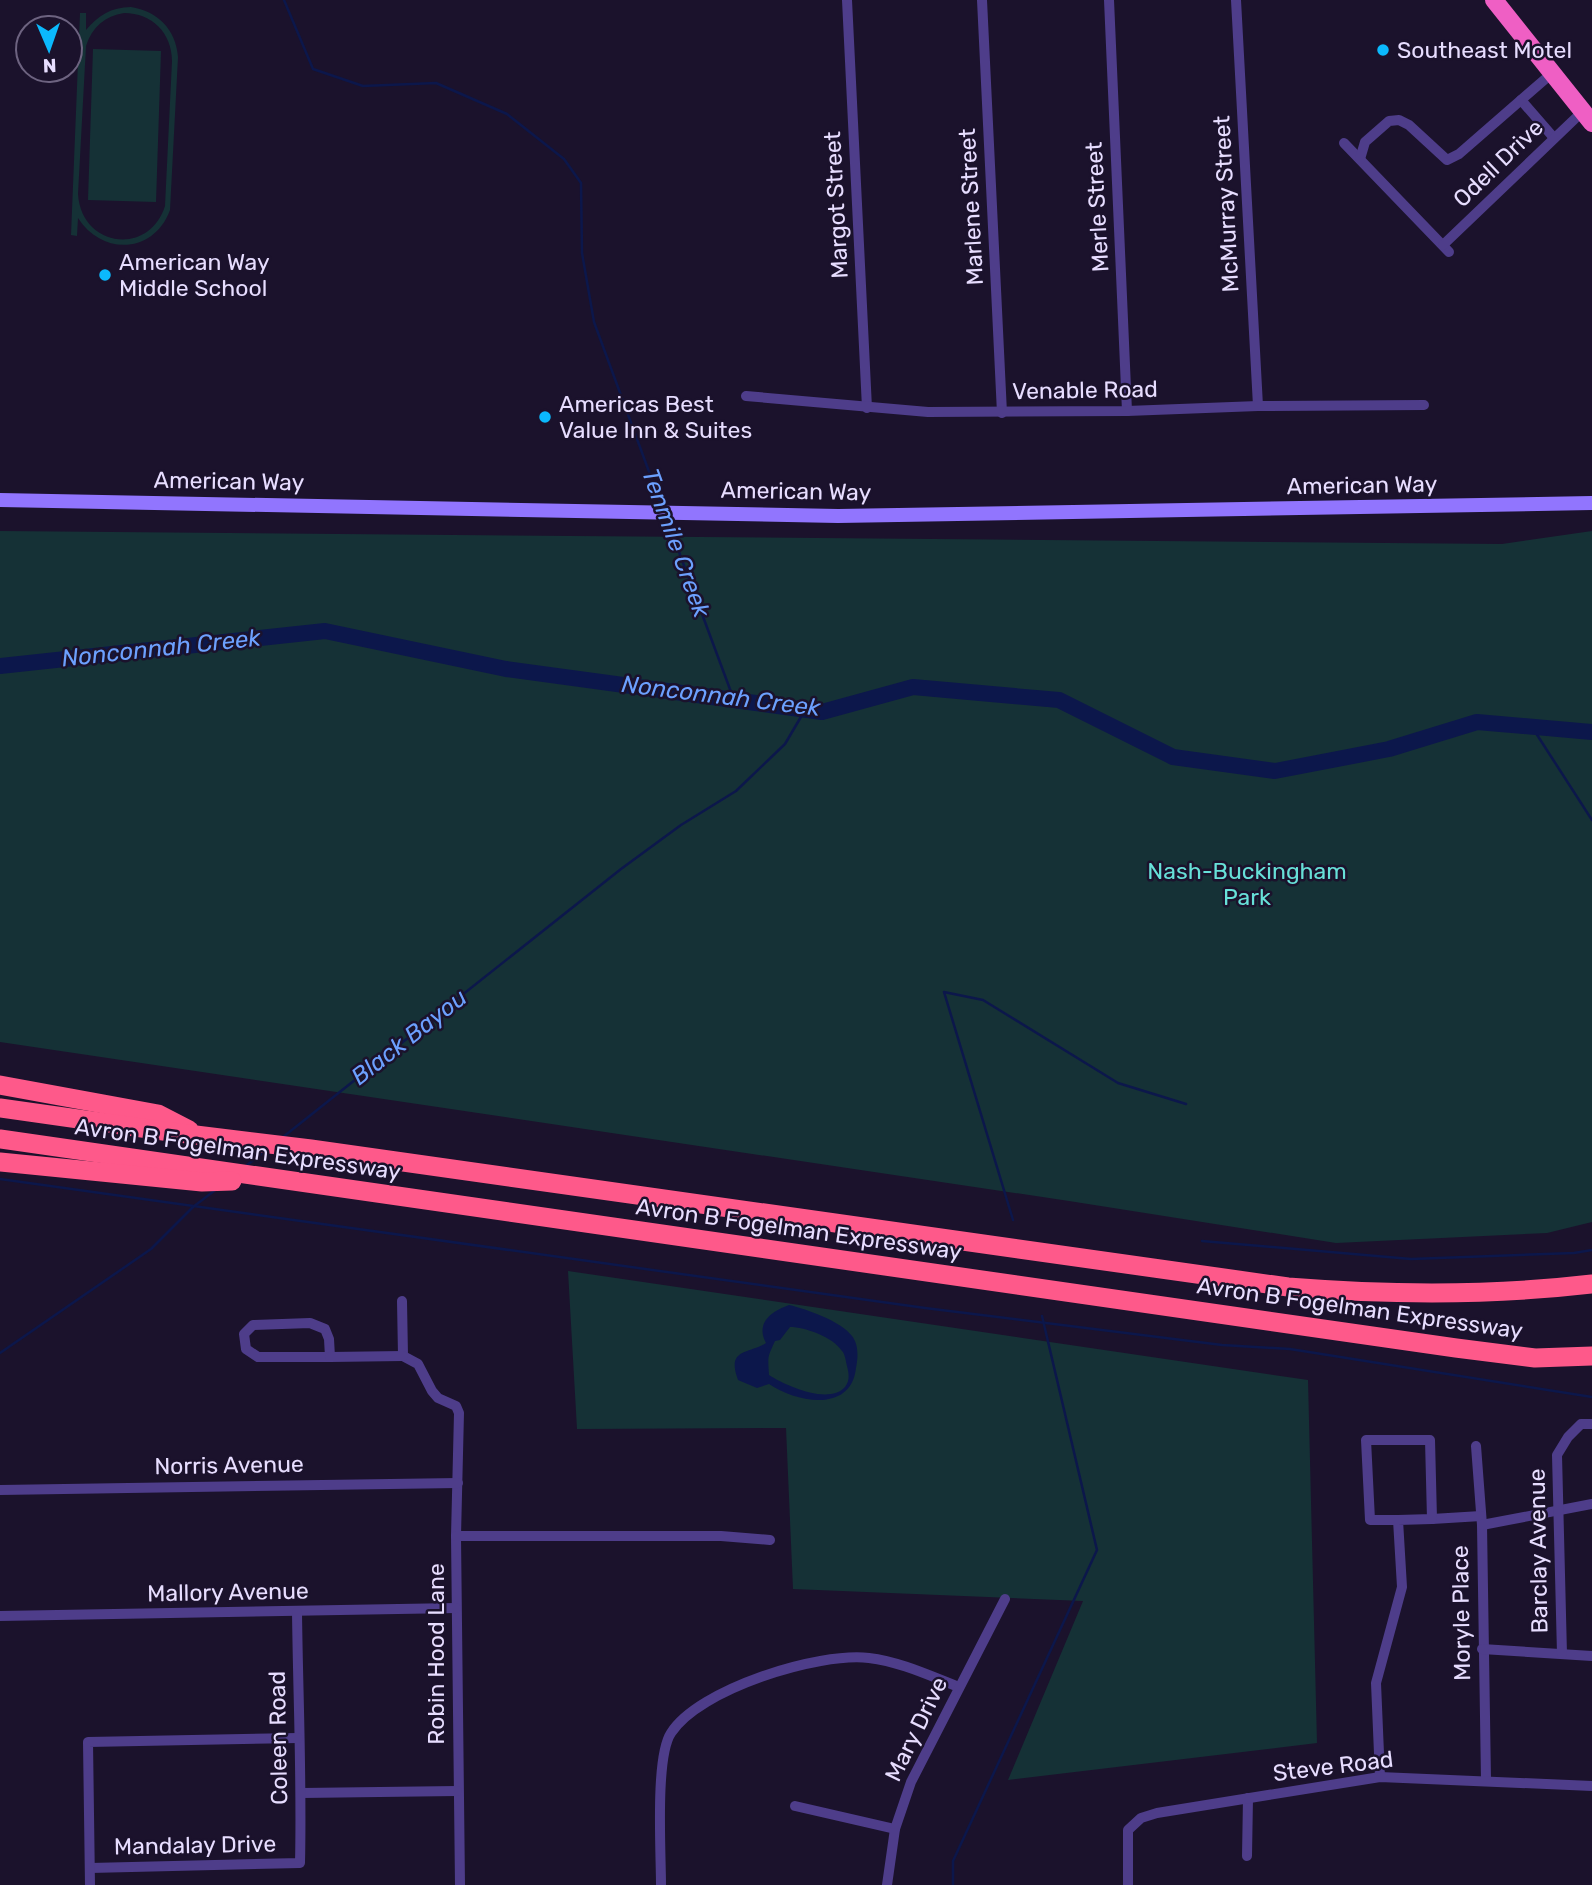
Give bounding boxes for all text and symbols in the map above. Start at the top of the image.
north arrow [14,14,84,84]
place label: Southeast Motel [1397,36,1572,64]
marker: Southeast Motel [1375,42,1391,58]
text: N [42,54,57,77]
street label: Odell Drive [1447,113,1549,213]
street label: McMurray Street [1207,115,1245,293]
street label: Marlene Street [953,128,989,286]
street label: Margot Street [818,131,854,279]
street label: Merle Street [1080,141,1114,273]
place label: American Way Middle School [119,248,270,302]
marker: American Way Middle School [97,267,113,283]
street label: Venable Road [1012,375,1158,405]
place label: Americas Best Value Inn & Suites [559,390,752,444]
marker: Americas Best Value Inn & Suites [537,409,553,425]
water label: Tenmile Creek [636,465,716,622]
street label: American Way [153,466,305,496]
street label: American Way [1286,470,1438,500]
street label: American Way [720,476,872,506]
water label: Nonconnah Creek [60,624,262,672]
water label: Nonconnah Creek [620,670,822,722]
park label: Nash-Buckingham Park [1147,857,1347,911]
water label: Black Bayou [346,983,472,1091]
street label: Avron B Fogelman Expressway [73,1112,403,1186]
street label: Avron B Fogelman Expressway [634,1192,964,1266]
street label: Avron B Fogelman Expressway [1195,1271,1525,1345]
street label: Norris Avenue [154,1450,304,1480]
street label: Barclay Avenue [1523,1468,1553,1634]
street label: Moryle Place [1446,1545,1476,1681]
street label: Robin Hood Lane [422,1563,450,1745]
street label: Mallory Avenue [147,1577,309,1607]
street label: Coleen Road [263,1671,293,1805]
street label: Mary Drive [879,1672,953,1786]
street label: Steve Road [1271,1745,1395,1787]
street label: Mandalay Drive [114,1830,276,1860]

